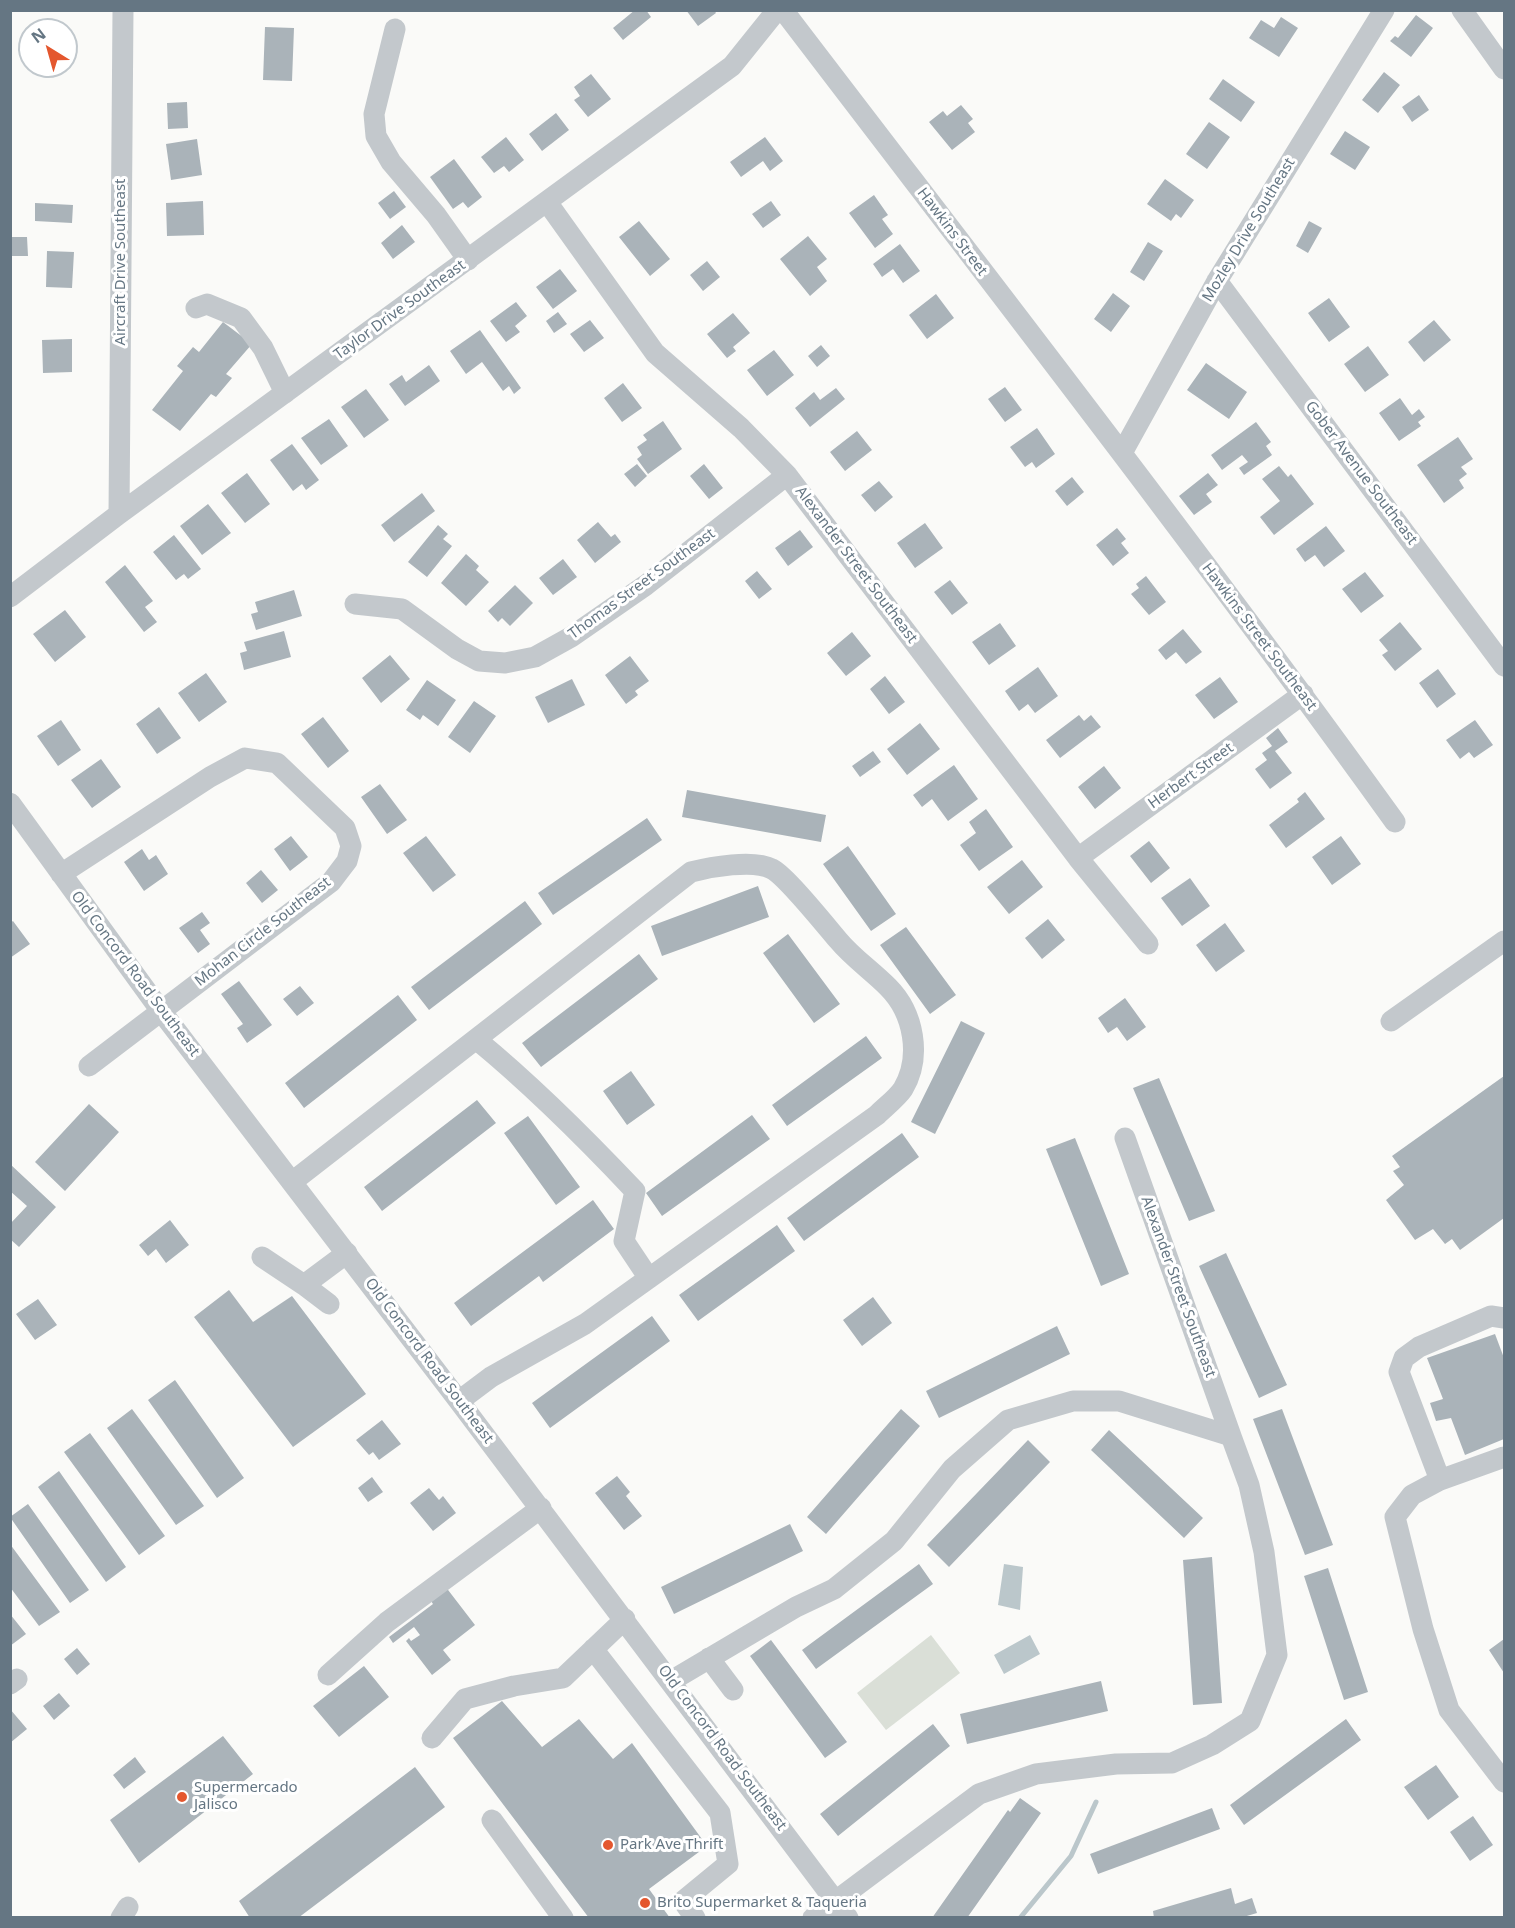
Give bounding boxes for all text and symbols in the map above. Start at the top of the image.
north arrow [18,18,78,78]
text: N [27,23,50,48]
street label: Mozley Drive Southeast [1199,155,1299,305]
street label: Aircraft Drive Southeast [112,178,130,346]
street label: Hawkins Street [913,184,991,280]
street label: Taylor Drive Southeast [331,256,469,364]
street label: Gober Avenue Southeast [1301,398,1421,548]
street label: Alexander Street Southeast [791,483,921,647]
street label: Thomas Street Southeast [565,525,719,643]
street label: Hawkins Street Southeast [1198,560,1320,714]
street label: Herbert Street [1145,739,1237,813]
street label: Mohan Circle Southeast [192,874,334,990]
street label: Old Concord Road Southeast [67,888,203,1060]
street label: Alexander Street Southeast [1137,1194,1219,1380]
street label: Old Concord Road Southeast [361,1275,497,1447]
street label: Old Concord Road Southeast [654,1662,790,1834]
place label: Supermercado Jalisco [194,1779,298,1814]
marker: Supermercado Jalisco [175,1790,189,1804]
place label: Park Ave Thrift [620,1836,723,1854]
marker: Park Ave Thrift [601,1838,615,1852]
place label: Brito Supermarket & Taqueria [657,1894,867,1912]
marker: Brito Supermarket & Taqueria [638,1896,652,1910]

